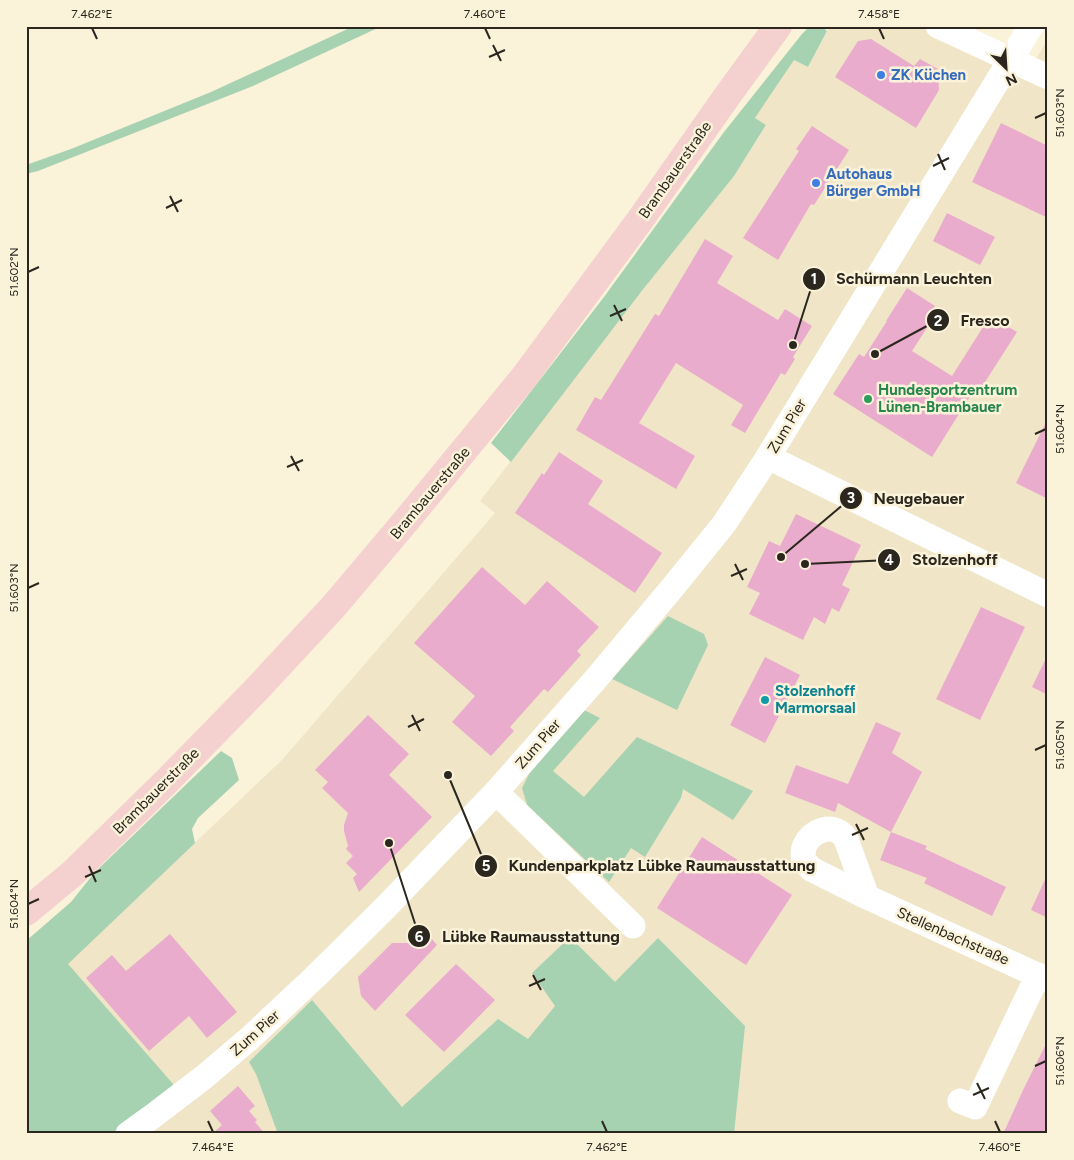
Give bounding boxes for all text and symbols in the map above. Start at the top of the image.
text: 7.462°E [71,7,113,21]
text: 7.460°E [464,7,506,21]
text: 7.458°E [858,7,900,21]
north arrow [982,42,1032,92]
place label: ZK Küchen [891,66,966,84]
marker: ZK Küchen [875,69,887,81]
text: N [1003,69,1020,89]
text: 51.603°N [1053,88,1067,138]
street label: Brambauerstraße [635,118,715,222]
place label: Autohaus Bürger GmbH [826,165,920,200]
marker: Autohaus Bürger GmbH [810,177,822,189]
text: 51.602°N [7,247,21,297]
callout: Schürmann Leuchten [802,263,1002,294]
text: Schürmann Leuchten [836,269,992,288]
text: 1 [811,270,817,288]
callout: Fresco [925,305,1019,336]
text: Fresco [960,311,1010,330]
text: 2 [934,312,943,330]
place label: Hundesportzentrum Lünen-Brambauer [878,381,1017,416]
marker: Hundesportzentrum Lünen-Brambauer [862,393,874,405]
street label: Zum Pier [764,396,810,456]
text: 51.604°N [1053,404,1067,454]
street label: Brambauerstraße [386,443,474,543]
callout: Neugebauer [839,483,975,514]
text: 3 [847,489,855,507]
text: Neugebauer [874,489,964,508]
callout: Stolzenhoff [877,544,1007,575]
text: Stolzenhoff [912,550,999,569]
text: 4 [884,551,894,569]
text: 51.603°N [7,563,21,613]
place label: Stolzenhoff Marmorsaal [775,682,856,717]
marker: Stolzenhoff Marmorsaal [759,694,771,706]
street label: Zum Pier [512,715,564,773]
text: 51.605°N [1053,720,1067,770]
street label: Brambauerstraße [109,744,203,838]
callout: Kundenparkplatz Lübke Raumausstattung [473,850,825,881]
text: Kundenparkplatz Lübke Raumausstattung [509,856,815,875]
text: 5 [482,857,491,875]
text: 51.604°N [7,879,21,929]
street label: Stellenbachstraße [894,903,1012,969]
callout: Lübke Raumausstattung [407,921,630,952]
text: Lübke Raumausstattung [442,927,620,946]
text: 6 [415,928,424,946]
street label: Zum Pier [227,1006,283,1060]
text: 51.606°N [1053,1036,1067,1086]
text: 7.464°E [192,1140,234,1154]
text: 7.462°E [586,1140,628,1154]
text: 7.460°E [979,1140,1021,1154]

